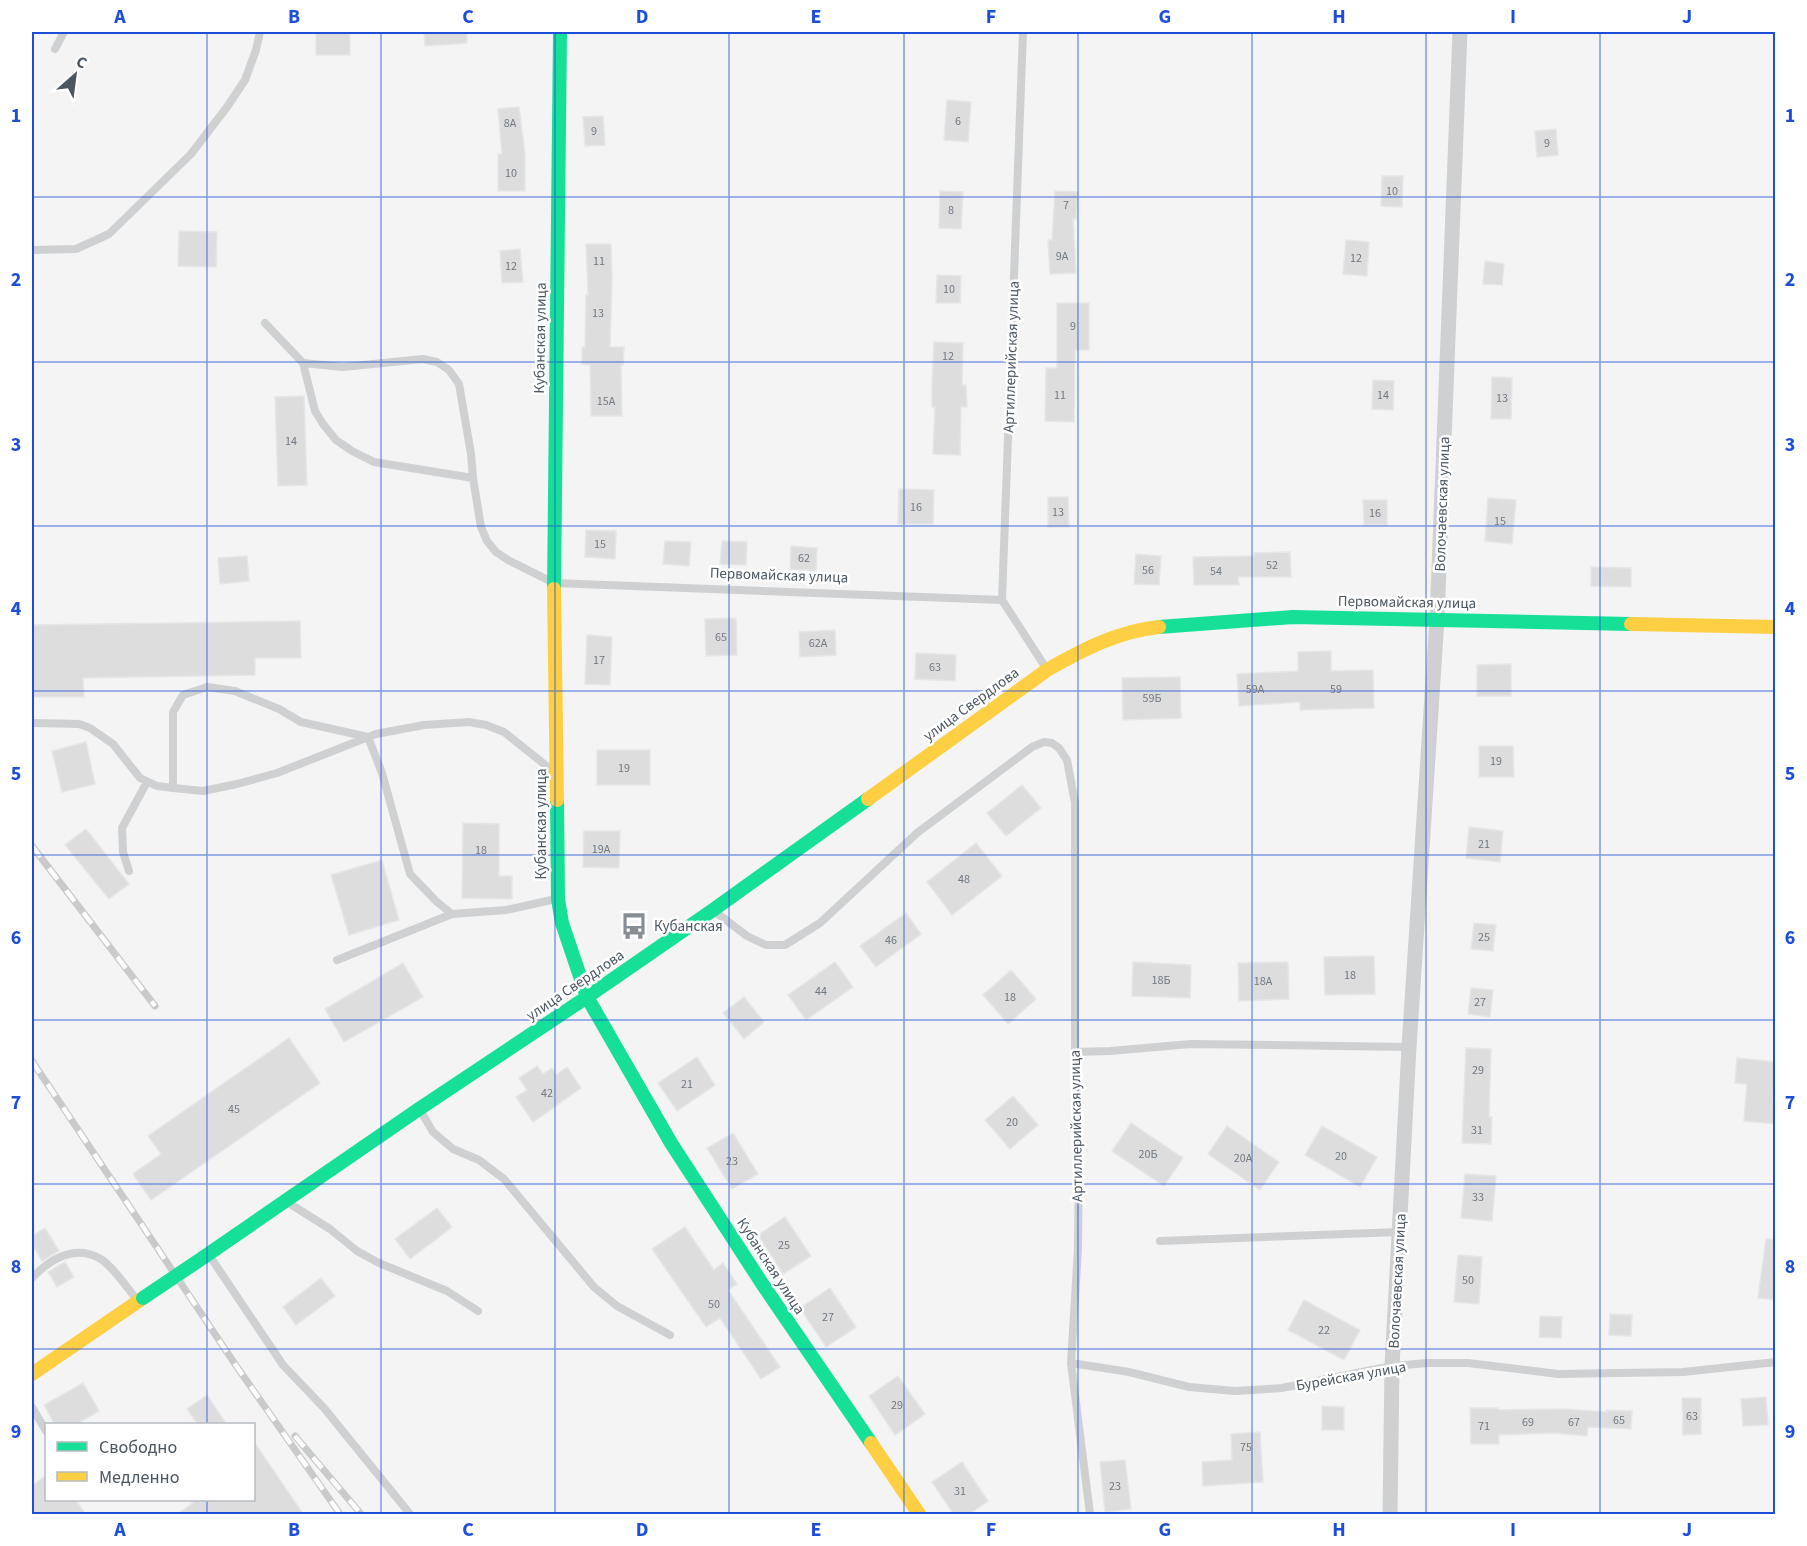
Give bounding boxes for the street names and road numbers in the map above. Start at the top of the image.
street label: Артиллерийская улица [998,281,1025,433]
street label: Кубанская улица [529,282,552,394]
street label: Волочаевская улица [1430,436,1455,572]
street label: Первомайская улица [709,563,849,588]
street label: Первомайская улица [1338,591,1476,614]
street label: улица Свердлова [919,662,1024,746]
street label: Кубанская улица [531,768,552,880]
street label: улица Свердлова [522,945,628,1026]
street label: Артиллерийская улица [1065,1050,1088,1202]
street label: Волочаевская улица [1383,1213,1412,1349]
street label: Кубанская улица [732,1214,810,1319]
street label: Бурейская улица [1294,1356,1408,1397]

